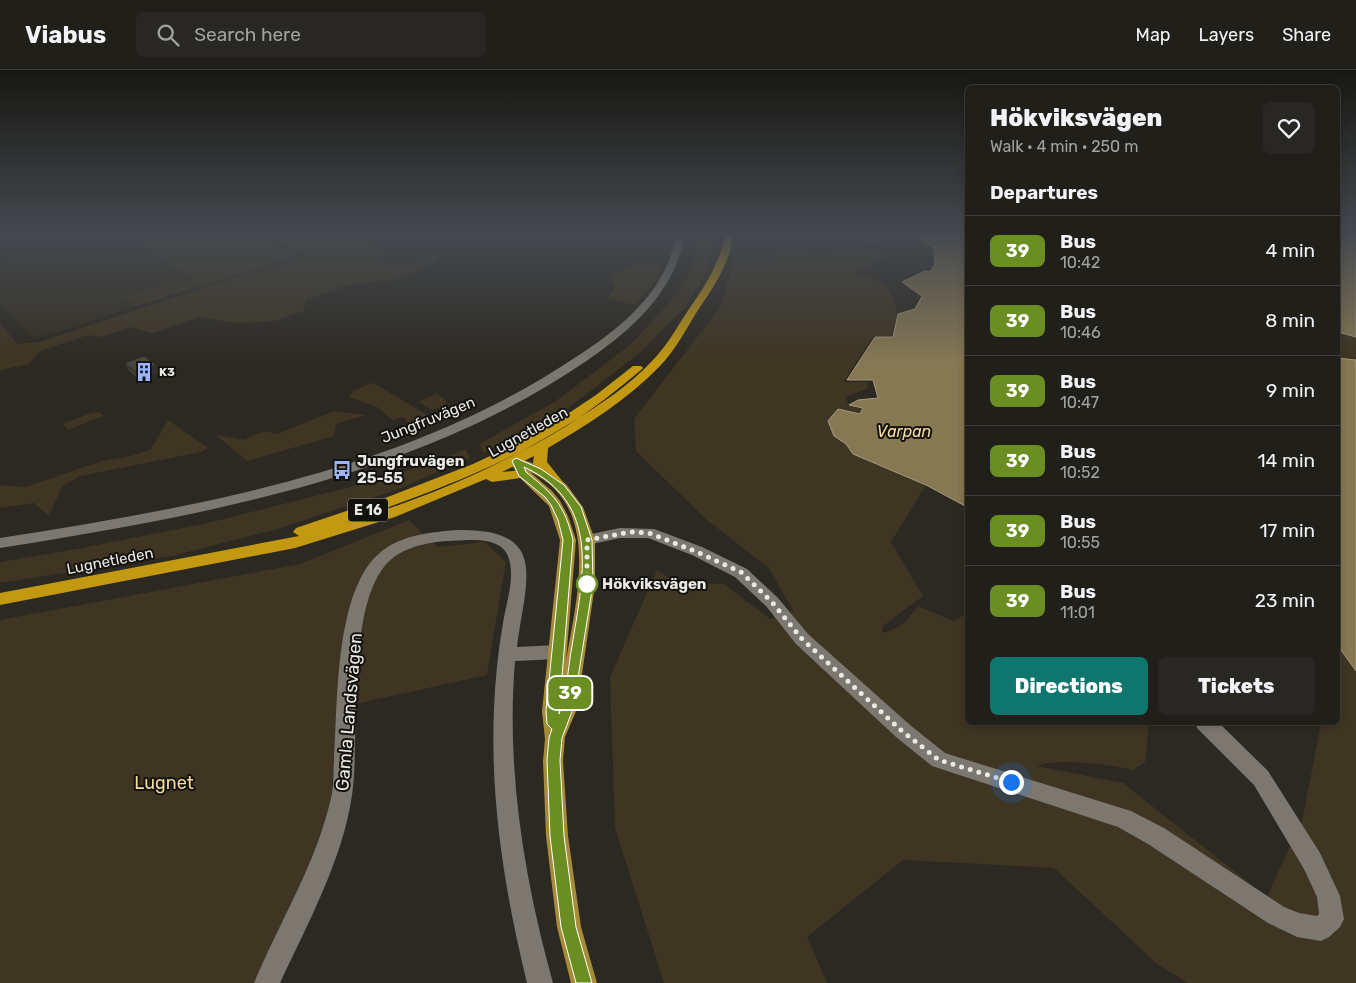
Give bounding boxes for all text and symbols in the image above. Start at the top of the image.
search box [136,12,486,57]
text: Viabus [25,21,106,49]
icon: search [154,21,182,49]
text: Search here [194,23,301,46]
text: Map [1136,24,1171,46]
text: Layers [1199,24,1254,46]
text: Share [1282,24,1331,46]
button: heart [1263,102,1315,154]
text: Hökviksvägen [990,104,1162,132]
text: Walk · 4 min · 250 m [990,137,1138,156]
text: Departures [990,181,1098,204]
text: Bus [1060,230,1096,253]
text: 4 min [1266,239,1315,262]
text: 39 [1006,240,1029,262]
text: 10:42 [1060,253,1100,272]
text: Bus [1060,300,1096,323]
text: 8 min [1265,309,1315,332]
text: 39 [1006,310,1029,332]
text: 10:46 [1060,323,1101,342]
building icon: K3 [133,361,155,383]
place label: K3 [159,365,175,379]
text: Bus [1060,370,1096,393]
text: 9 min [1266,379,1315,402]
text: 39 [1006,380,1029,402]
street label: Jungfruvägen [378,393,478,447]
text: 10:47 [1060,393,1099,412]
street label: Lugnetleden [485,403,571,461]
water label: Varpan [877,422,931,441]
text: Bus [1060,440,1096,463]
text: 14 min [1257,449,1315,472]
text: 39 [1006,450,1029,472]
place label: Jungfruvägen 25-55 [357,452,464,487]
bus stop icon: Jungfruvägen 25-55 [331,459,353,481]
text: 10:52 [1060,463,1100,482]
road number: E 16 [348,498,388,522]
text: Bus [1060,510,1096,533]
text: 17 min [1259,519,1315,542]
text: 39 [1006,520,1029,542]
text: 10:55 [1060,533,1100,552]
street label: Lugnetleden [65,544,155,578]
marker: Hökviksvägen [576,573,598,595]
place label: Hökviksvägen [602,575,706,593]
text: Bus [1060,580,1096,603]
text: 23 min [1255,589,1315,612]
text: 39 [1006,590,1029,612]
text: 11:01 [1060,603,1095,622]
street label: Gamla Landsvägen [331,632,367,792]
button: Directions [990,657,1148,715]
button: Tickets [1158,657,1315,715]
line badge: 39 [548,677,592,709]
text: 39 [558,682,582,704]
your location [999,770,1024,795]
park label: Lugnet [134,772,194,794]

